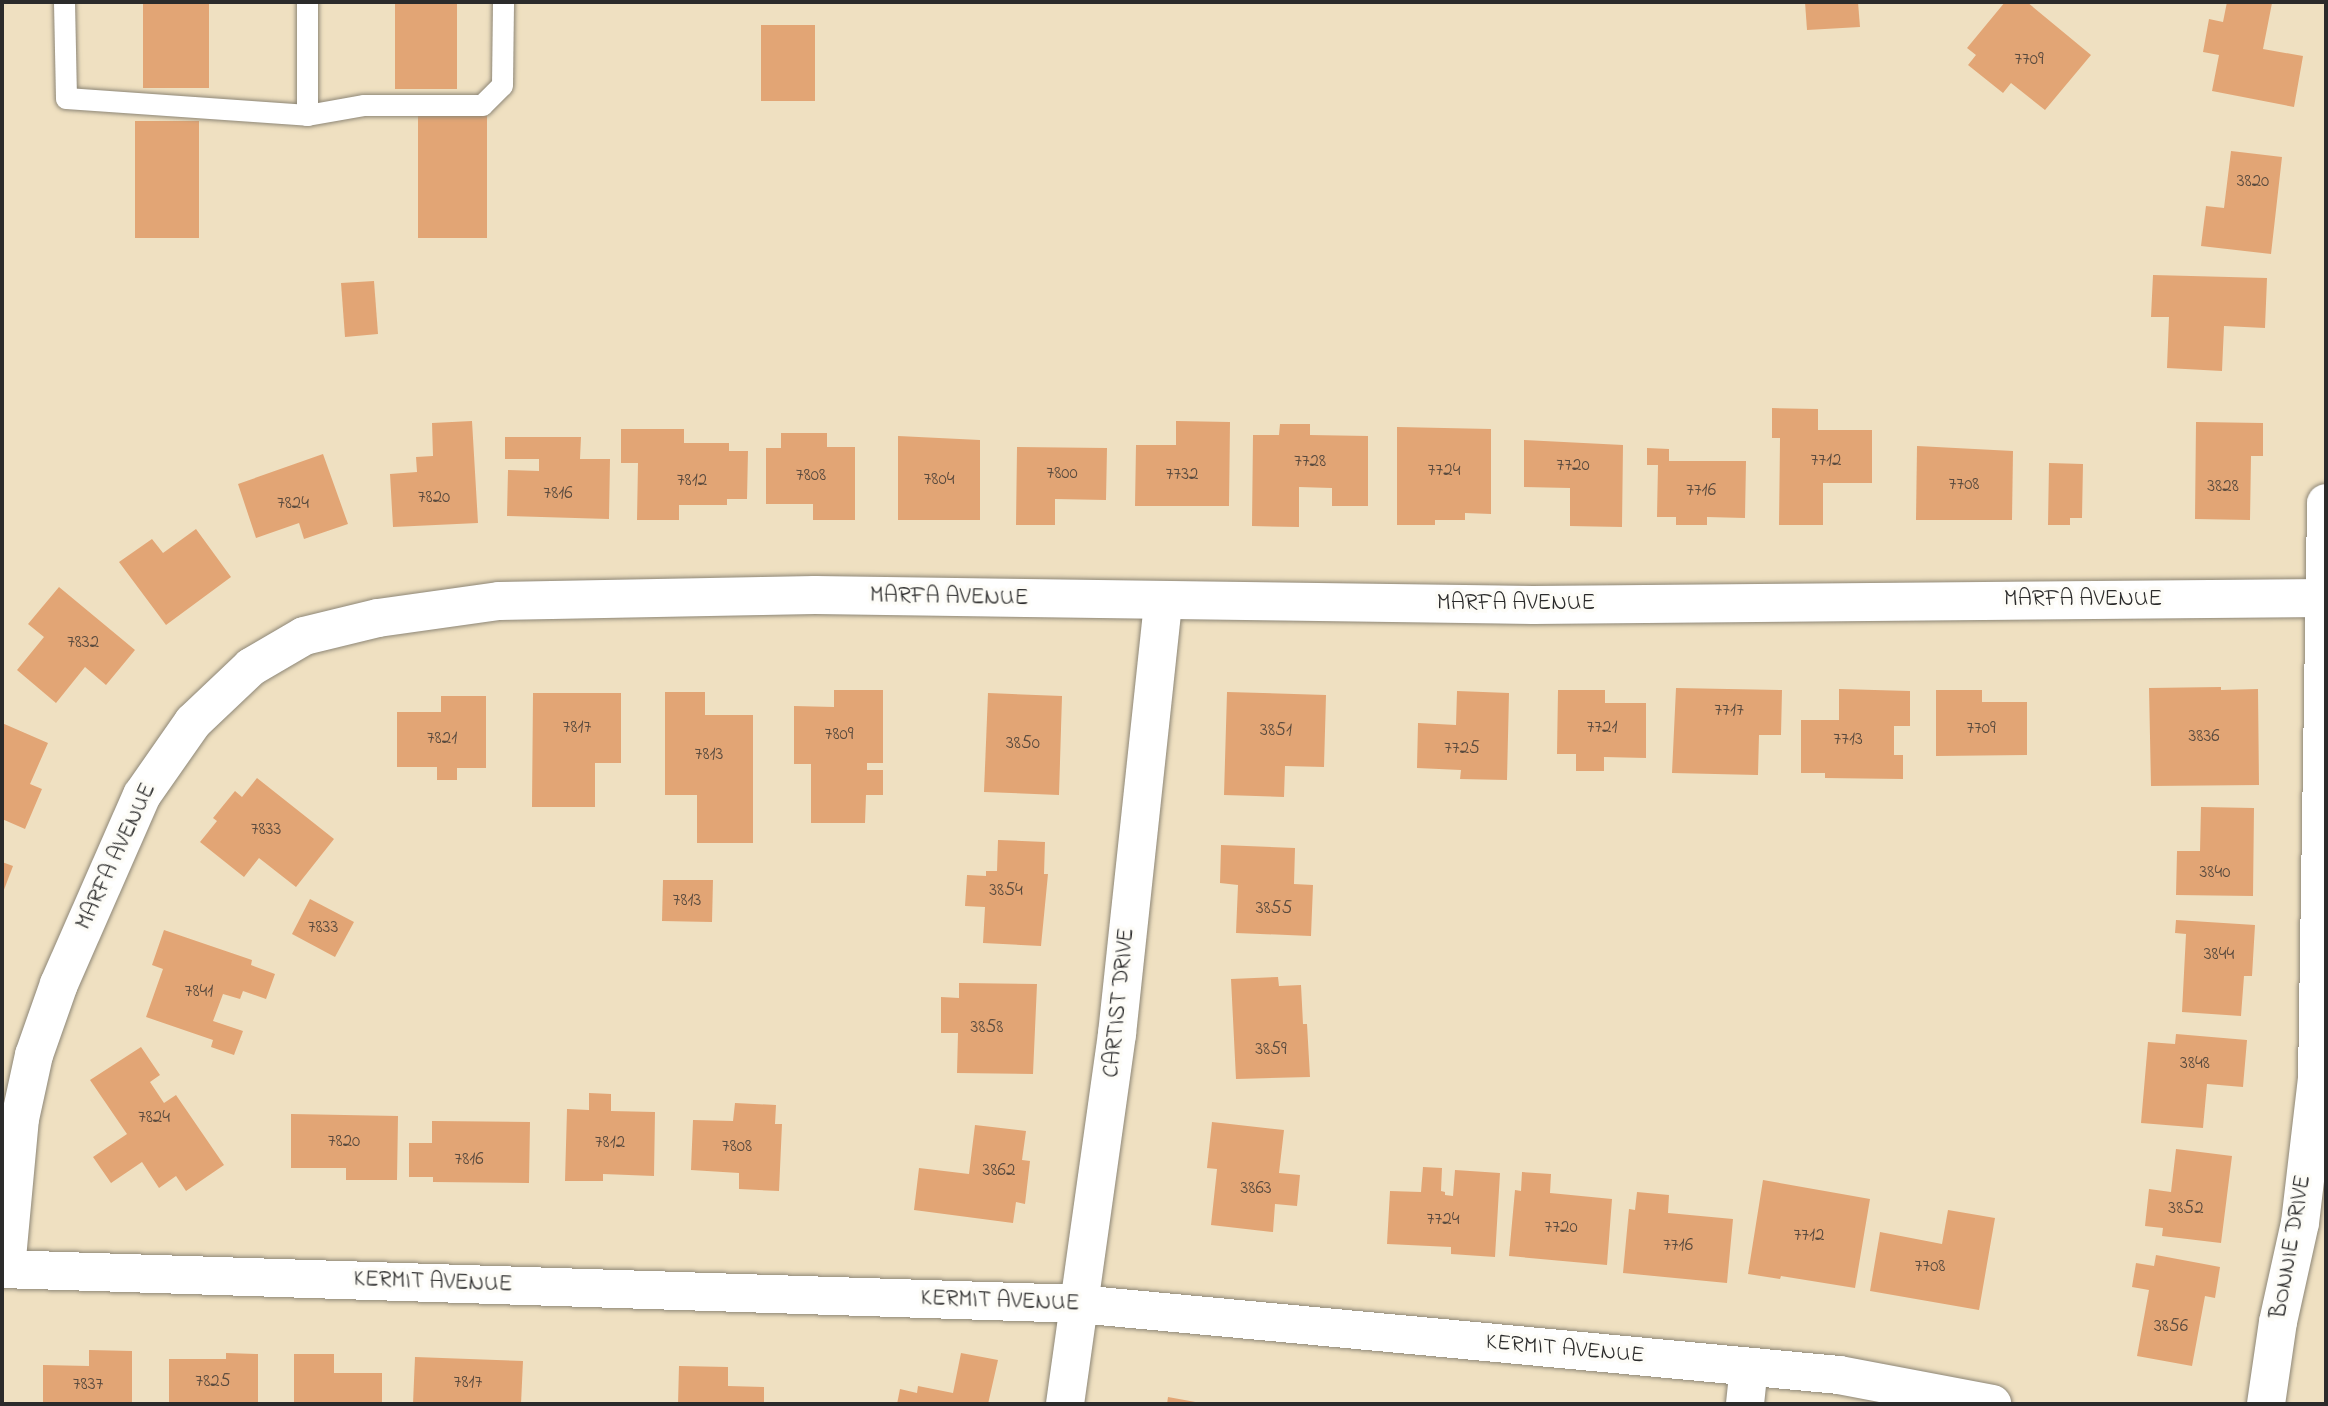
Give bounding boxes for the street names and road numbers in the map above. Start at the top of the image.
street label: MARFA AVENUE [869,583,1029,613]
street label: MARFA AVENUE [2004,586,2162,614]
street label: MARFA AVENUE [1437,590,1595,618]
street label: MARFA AVENUE [71,779,163,935]
street label: CARTIST DRIVE [1098,927,1142,1079]
street label: BONNIE DRIVE [2266,1173,2318,1321]
street label: KERMIT AVENUE [353,1266,513,1300]
street label: KERMIT AVENUE [920,1285,1080,1319]
street label: KERMIT AVENUE [1485,1329,1645,1371]

